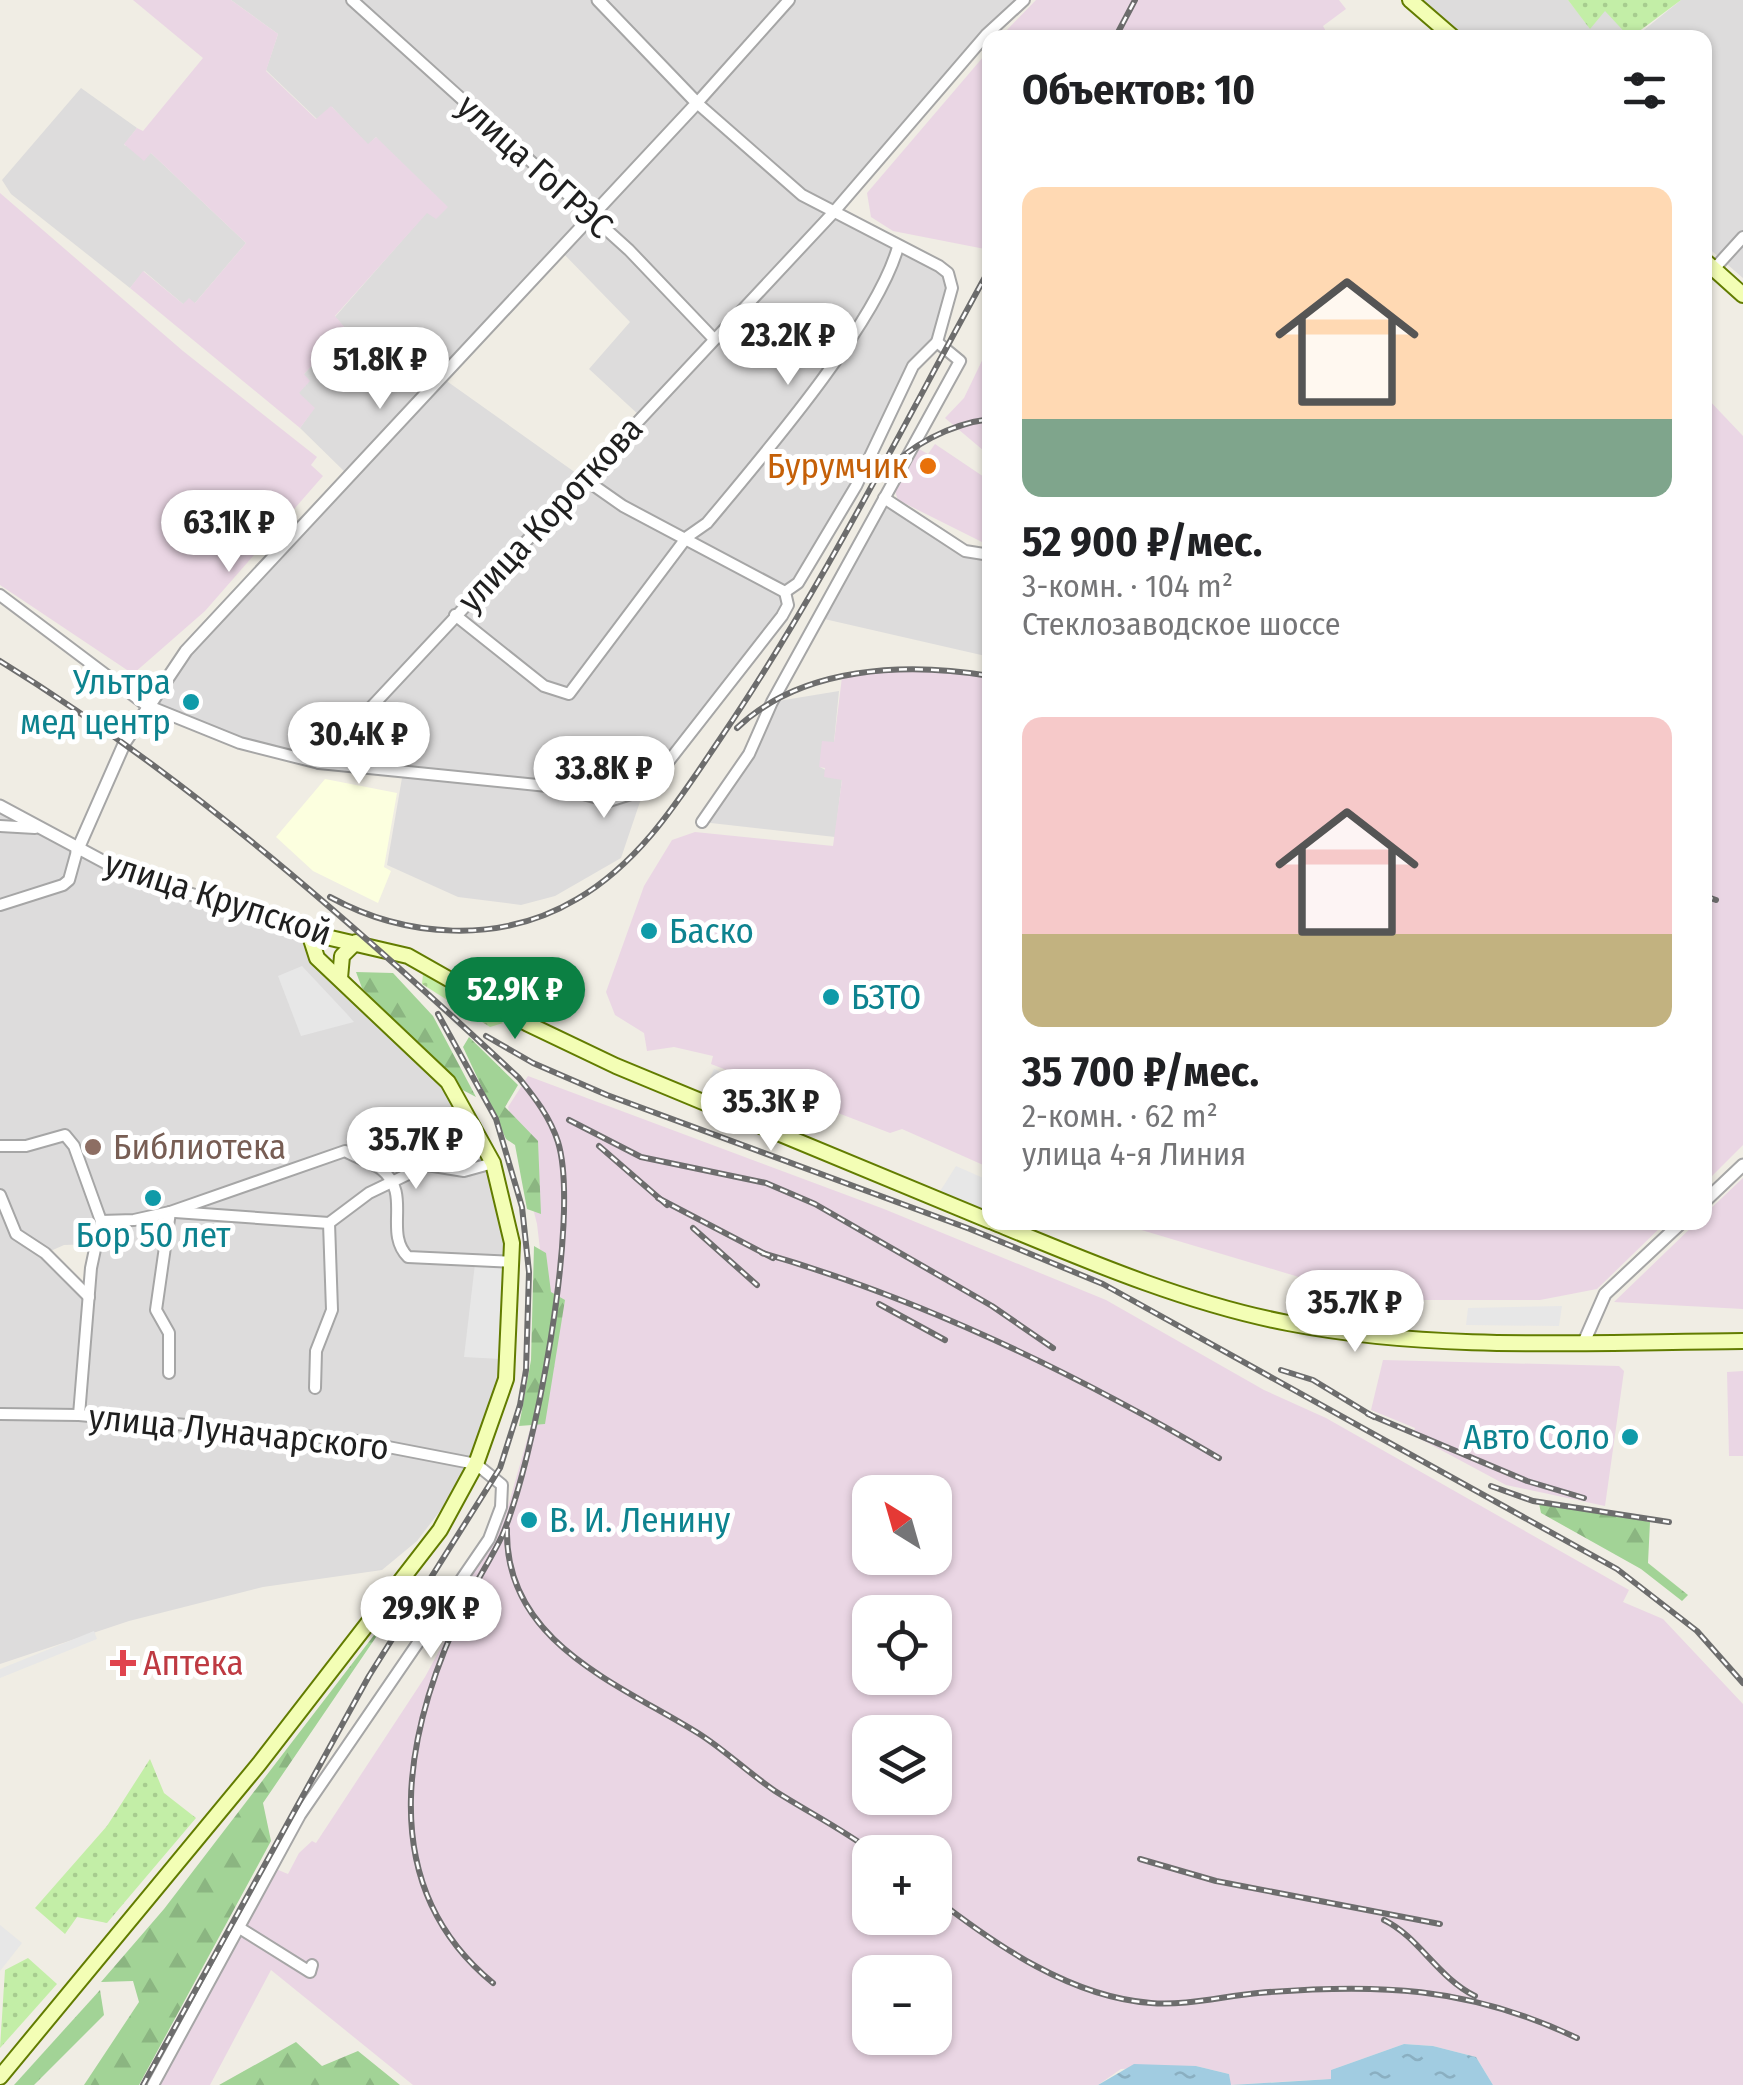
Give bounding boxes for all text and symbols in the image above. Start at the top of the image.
icon: filters [1617,63,1672,118]
text: Объектов: 10 [1022,65,1255,115]
street label: улица ГоГРЭС [449,85,622,247]
icon: home [1257,252,1437,432]
pin: 23.2K ₽ [696,303,880,388]
text: 23.2K ₽ [741,316,835,354]
pin: 51.8K ₽ [288,327,472,412]
text: 51.8K ₽ [333,340,427,378]
street label: улица Короткова [449,408,651,620]
place label: Бурумчик [767,445,909,487]
marker: Бурумчик [917,455,939,477]
pin: 63.1K ₽ [137,490,321,575]
text: 63.1K ₽ [183,503,275,541]
text: 52 900 ₽/мес. [1022,517,1262,567]
text: 3-комн. · 104 m² [1022,567,1233,605]
text: Стеклозаводское шоссе [1022,605,1341,643]
place label: Ультра мед центр [20,661,171,743]
marker: Ультра мед центр [180,691,202,713]
pin: 30.4K ₽ [267,702,451,787]
text: 30.4K ₽ [310,715,408,753]
pin: 33.8K ₽ [512,736,696,821]
text: 33.8K ₽ [555,749,653,787]
icon: home [1257,782,1437,962]
street label: улица Крупской [100,842,336,954]
place label: Баско [669,910,754,952]
marker: Баско [638,920,660,942]
pin: 52.9K ₽ [423,957,607,1042]
text: 52.9K ₽ [467,970,563,1008]
place label: БЗТО [851,976,921,1018]
marker: БЗТО [820,986,842,1008]
text: 35 700 ₽/мес. [1022,1047,1259,1097]
pin: 35.3K ₽ [679,1069,863,1154]
text: 35.3K ₽ [723,1082,819,1120]
text: 2-комн. · 62 m² [1022,1097,1218,1135]
pin: 35.7K ₽ [324,1107,508,1192]
text: 35.7K ₽ [369,1120,463,1158]
place label: Библиотека [113,1126,286,1168]
text: улица 4-я Линия [1022,1135,1246,1173]
marker: Библиотека [82,1136,104,1158]
marker: Бор 50 лет [142,1187,164,1209]
place label: Бор 50 лет [76,1214,231,1256]
pin: 35.7K ₽ [1263,1270,1447,1355]
text: 35.7K ₽ [1308,1283,1402,1321]
street label: улица Луначарского [87,1395,391,1469]
place label: Авто Соло [1463,1416,1610,1458]
marker: Авто Соло [1619,1426,1641,1448]
north arrow [852,1475,952,1575]
map controls [852,1475,952,2055]
place label: В. И. Ленину [549,1499,731,1541]
marker: В. И. Ленину [518,1509,540,1531]
pin: 29.9K ₽ [339,1576,523,1661]
text: 29.9K ₽ [383,1589,479,1627]
button: locate [852,1595,952,1695]
place label: Аптека [143,1642,244,1684]
marker: Аптека [112,1652,134,1674]
button: layers [852,1715,952,1815]
button: + [852,1835,952,1935]
button: − [852,1955,952,2055]

